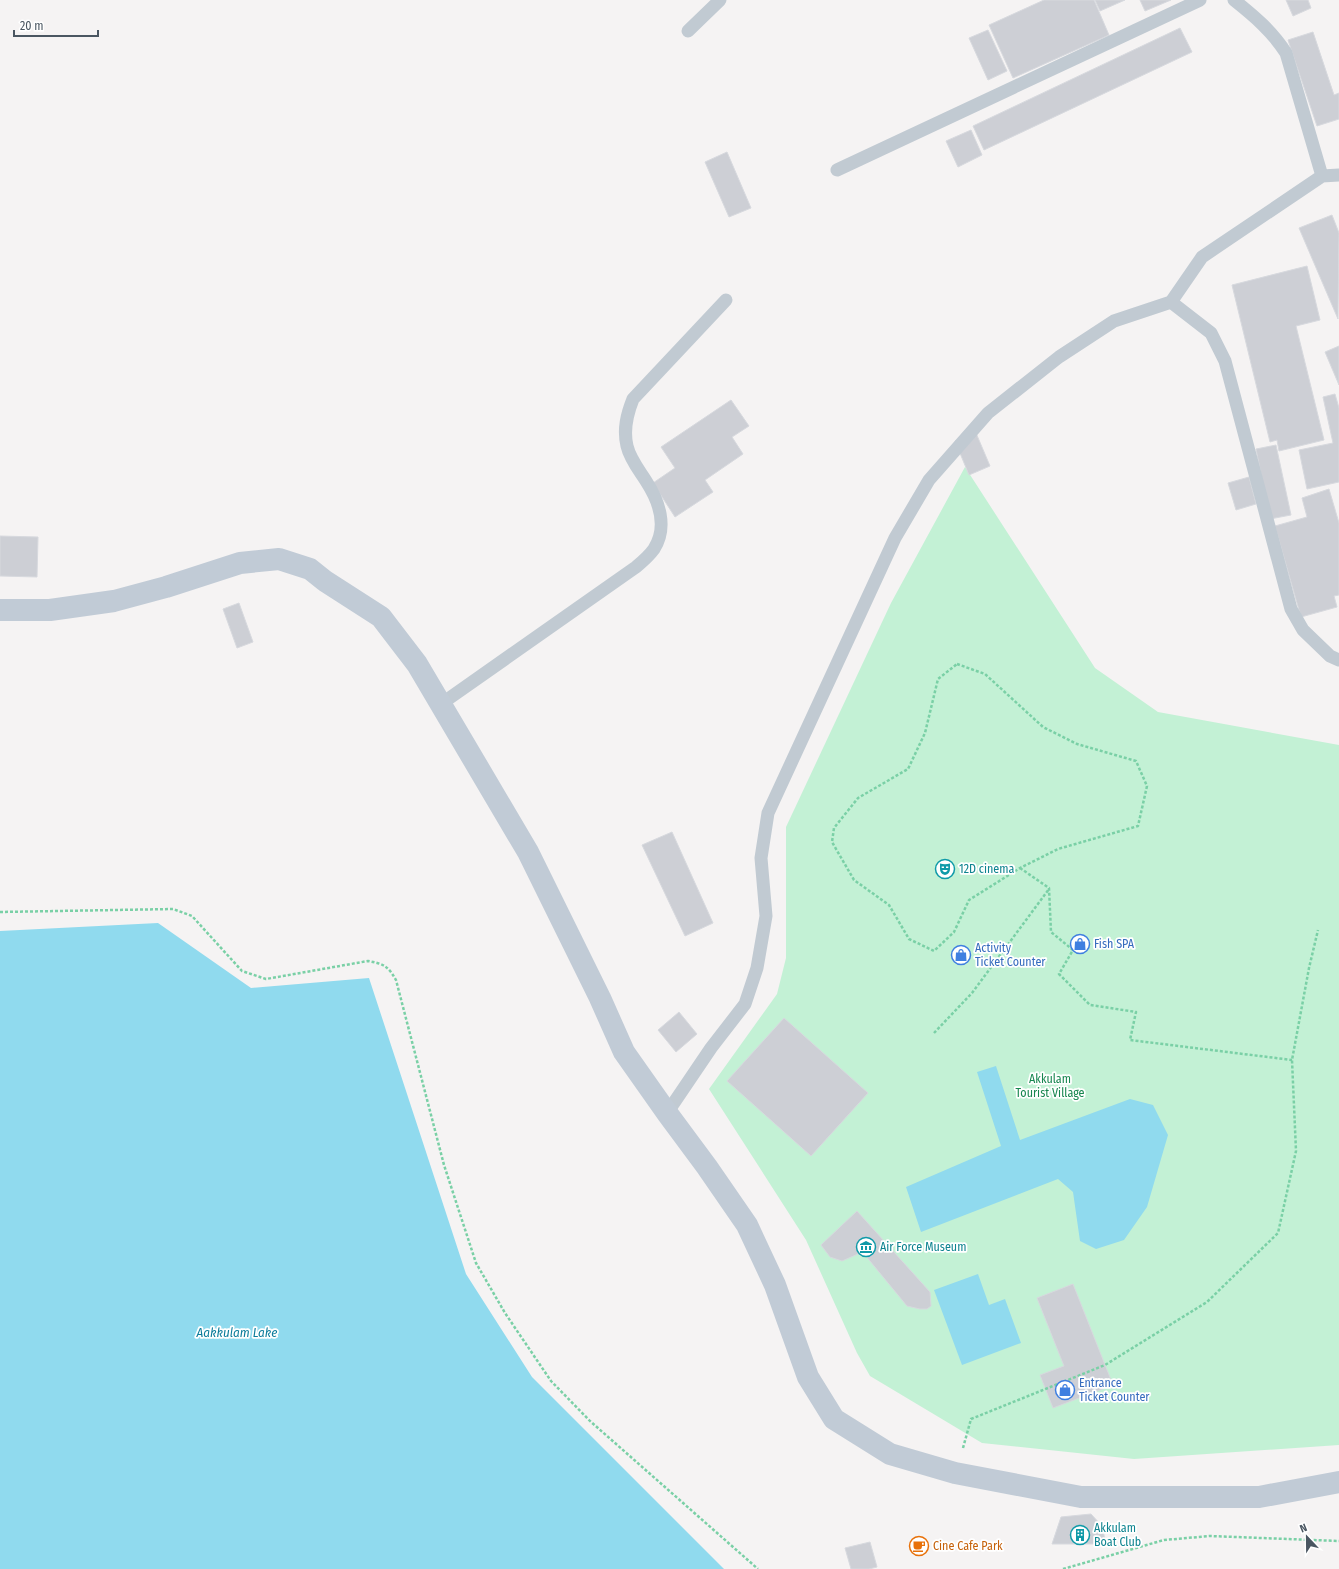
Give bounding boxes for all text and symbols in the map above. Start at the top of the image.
scale bar [14,12,98,38]
text: 20 m [20,19,44,33]
theatre icon: 12D cinema [934,858,956,880]
place label: 12D cinema [959,862,1014,876]
shop icon: Fish SPA [1069,933,1091,955]
place label: Fish SPA [1094,937,1135,951]
place label: Activity Ticket Counter [975,941,1046,969]
shop icon: Activity Ticket Counter [950,944,972,966]
park label: Akkulam Tourist Village [1015,1072,1085,1100]
museum icon: Air Force Museum [855,1236,877,1258]
place label: Air Force Museum [880,1240,966,1254]
water label: Aakkulam Lake [196,1325,277,1340]
place label: Entrance Ticket Counter [1079,1376,1150,1404]
shop icon: Entrance Ticket Counter [1054,1379,1076,1401]
north arrow [1287,1517,1327,1557]
place label: Akkulam Boat Club [1094,1521,1141,1549]
text: N [1298,1521,1309,1535]
building icon: Akkulam Boat Club [1069,1524,1091,1546]
cafe icon: Cine Cafe Park [908,1535,930,1557]
place label: Cine Cafe Park [933,1539,1003,1553]

